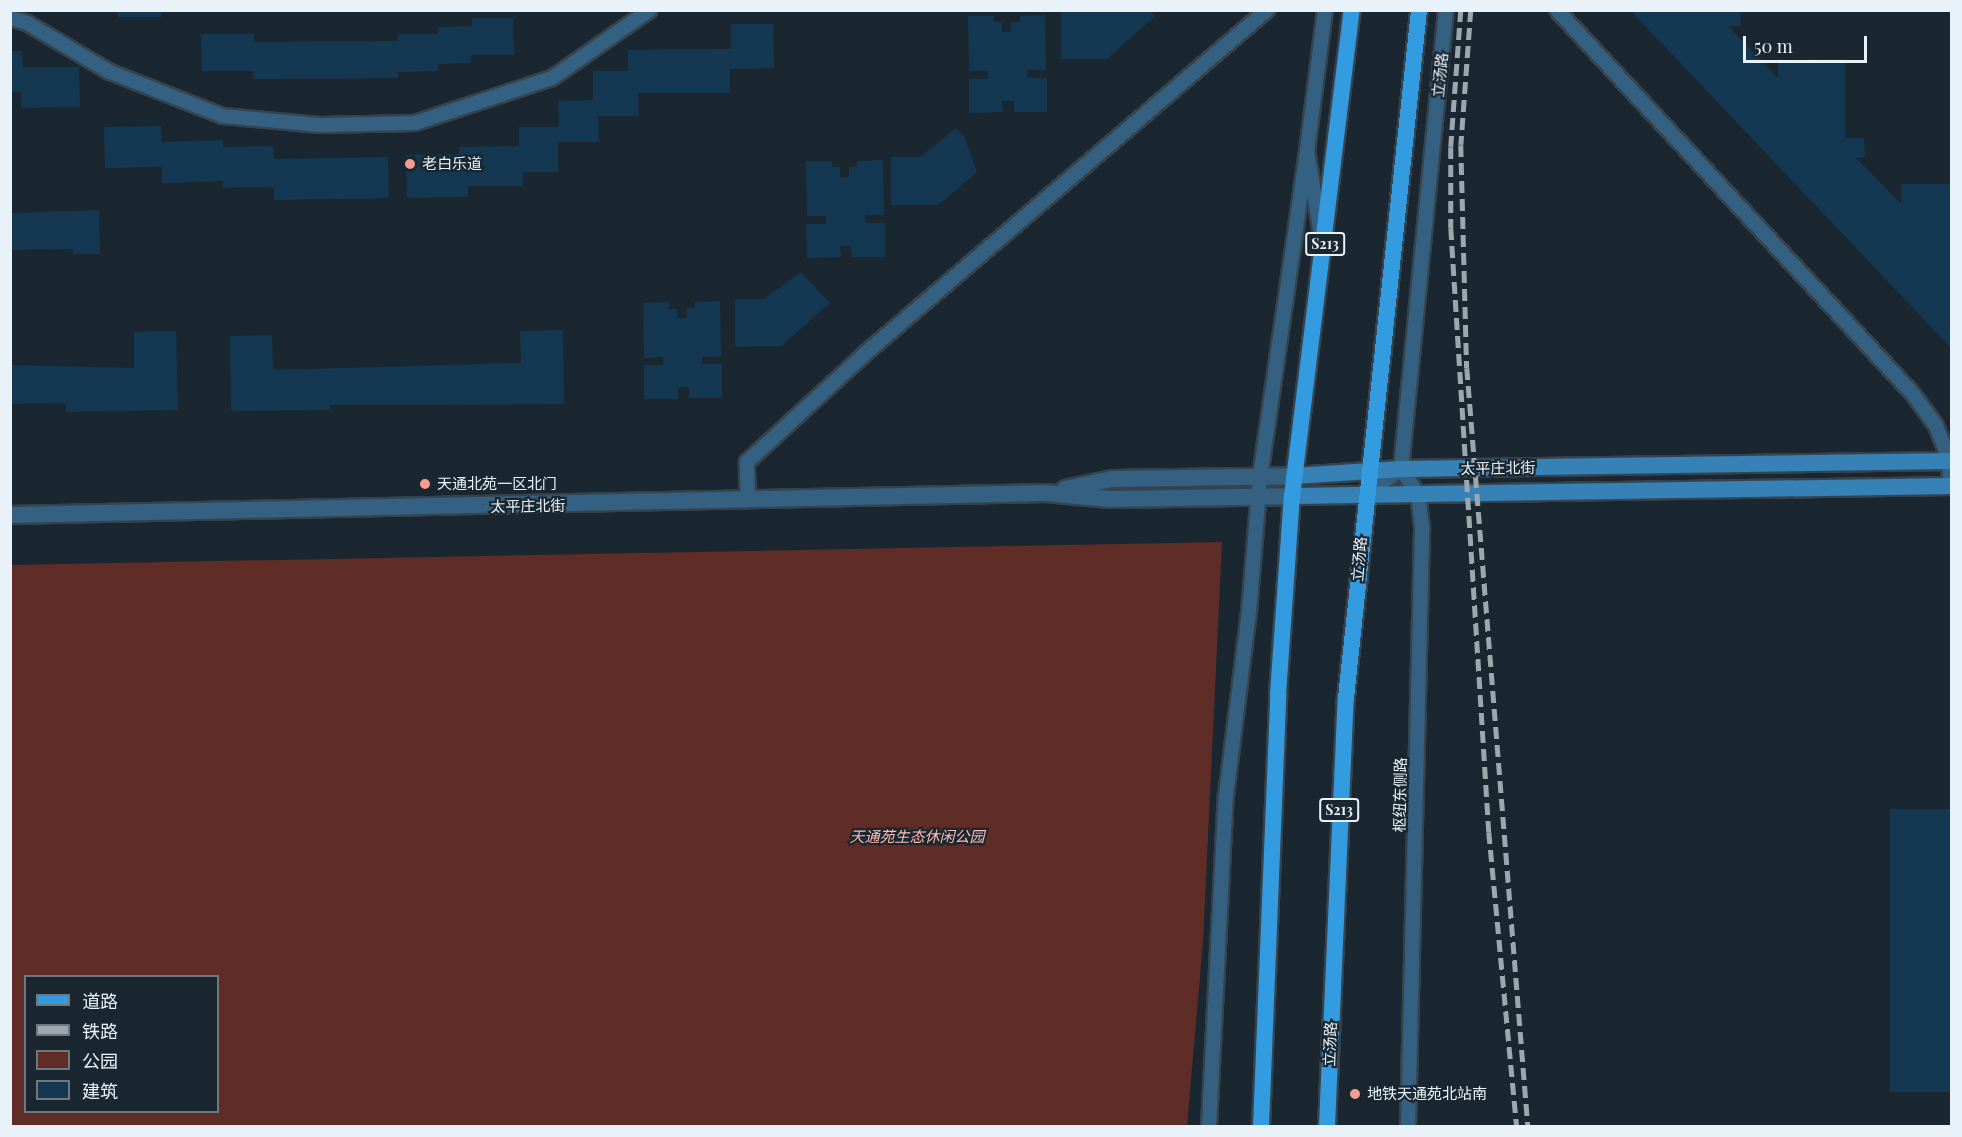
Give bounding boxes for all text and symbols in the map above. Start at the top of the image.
scale bar [1746,24,1870,62]
text: 50 m [1754,34,1793,58]
street label: 立汤路 [1429,52,1451,98]
place label: 老白乐道 [422,155,482,173]
marker: 老白乐道 [403,157,417,171]
road number: S213 [1304,233,1346,255]
street label: 太平庄北街 [1460,458,1536,478]
place label: 天通北苑一区北门 [437,475,557,493]
marker: 天通北苑一区北门 [418,477,432,491]
street label: 太平庄北街 [490,496,566,516]
street label: 立汤路 [1348,536,1370,582]
street label: 枢纽东侧路 [1390,757,1410,833]
road number: S213 [1318,799,1360,821]
park label: 天通苑生态休闲公园 [850,828,984,846]
legend [24,975,219,1113]
text: 道路 [82,989,118,1013]
text: 铁路 [82,1019,118,1043]
street label: 立汤路 [1320,1021,1340,1067]
text: 公园 [82,1049,118,1073]
text: 建筑 [82,1079,118,1103]
place label: 地铁天通苑北站南 [1367,1085,1487,1103]
marker: 地铁天通苑北站南 [1348,1087,1362,1101]

